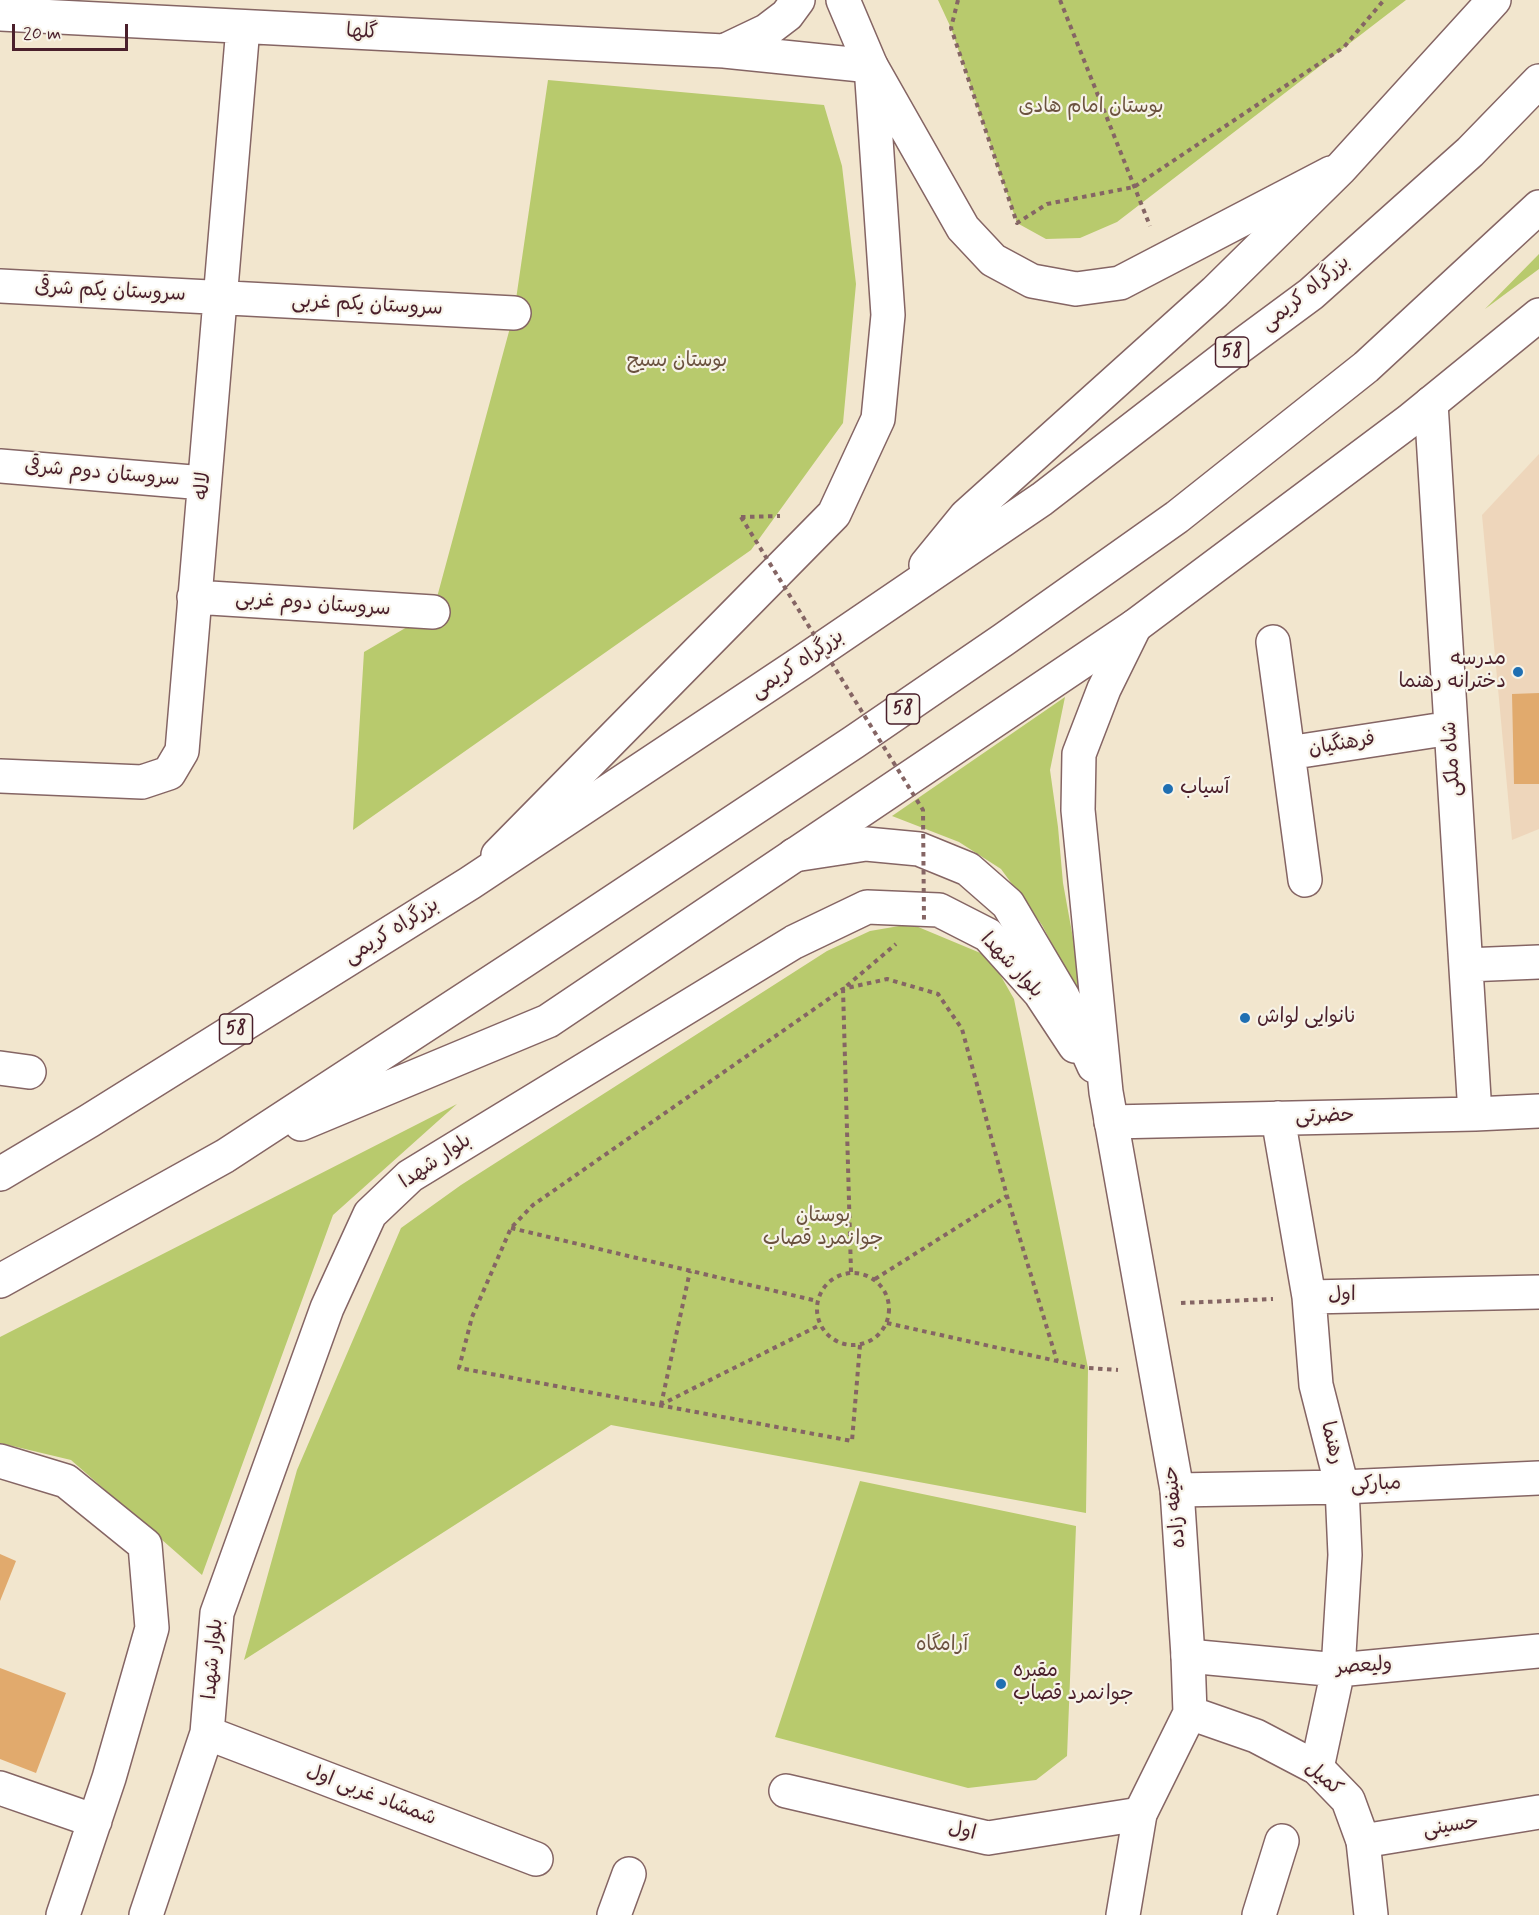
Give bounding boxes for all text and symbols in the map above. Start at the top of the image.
scale bar [15,12,130,50]
street label: گلها [345,20,379,46]
text: 20 m [23,22,61,46]
park label: بوستان امام هادی [1018,96,1164,120]
street label: بزرگراه کریمی [1257,251,1355,337]
street label: سروستان یکم شرقی [34,276,186,308]
street label: سروستان یکم غربی [291,290,443,322]
road number: 58 [1216,337,1248,367]
park label: بوستان بسیج [627,350,727,374]
street label: سروستان دوم شرقی [23,455,181,493]
street label: لاله [191,471,217,501]
street label: سروستان دوم غربی [235,588,391,622]
street label: بزرگراه کریمی [747,625,849,705]
place label: مدرسه دخترانه رهنما [1398,648,1506,695]
marker: مدرسه دخترانه رهنما [1511,665,1525,679]
road number: 58 [886,694,920,724]
street label: شاه ملکی [1438,721,1468,797]
street label: فرهنگیان [1307,728,1377,762]
place label: آسیاب [1180,777,1229,801]
marker: آسیاب [1161,782,1175,796]
street label: بزرگراه کریمی [340,893,444,971]
street label: بلوار شهدا [975,928,1047,1004]
place label: نانوایی لواش [1257,1006,1356,1030]
marker: نانوایی لواش [1238,1011,1252,1025]
road number: 58 [220,1014,252,1044]
street label: حضرتی [1295,1104,1355,1130]
street label: بلوار شهدا [396,1129,476,1195]
park label: بوستان جوانمرد قصاب [763,1205,883,1252]
street label: اول [1328,1284,1356,1308]
street label: رهنما [1314,1419,1348,1467]
street label: حنیفه زاده [1160,1465,1192,1549]
street label: مبارکی [1350,1472,1402,1498]
street label: بلوار شهدا [199,1617,229,1701]
park label: آرامگاه [916,1634,968,1658]
street label: ولیعصر [1335,1653,1393,1681]
place label: مقبره جوانمرد قصاب [1013,1660,1134,1707]
marker: مقبره جوانمرد قصاب [994,1677,1008,1691]
street label: کمیل [1299,1756,1347,1802]
street label: شمشاد غربی اول [303,1760,439,1832]
street label: حسینی [1421,1811,1481,1843]
street label: اول [946,1817,978,1847]

